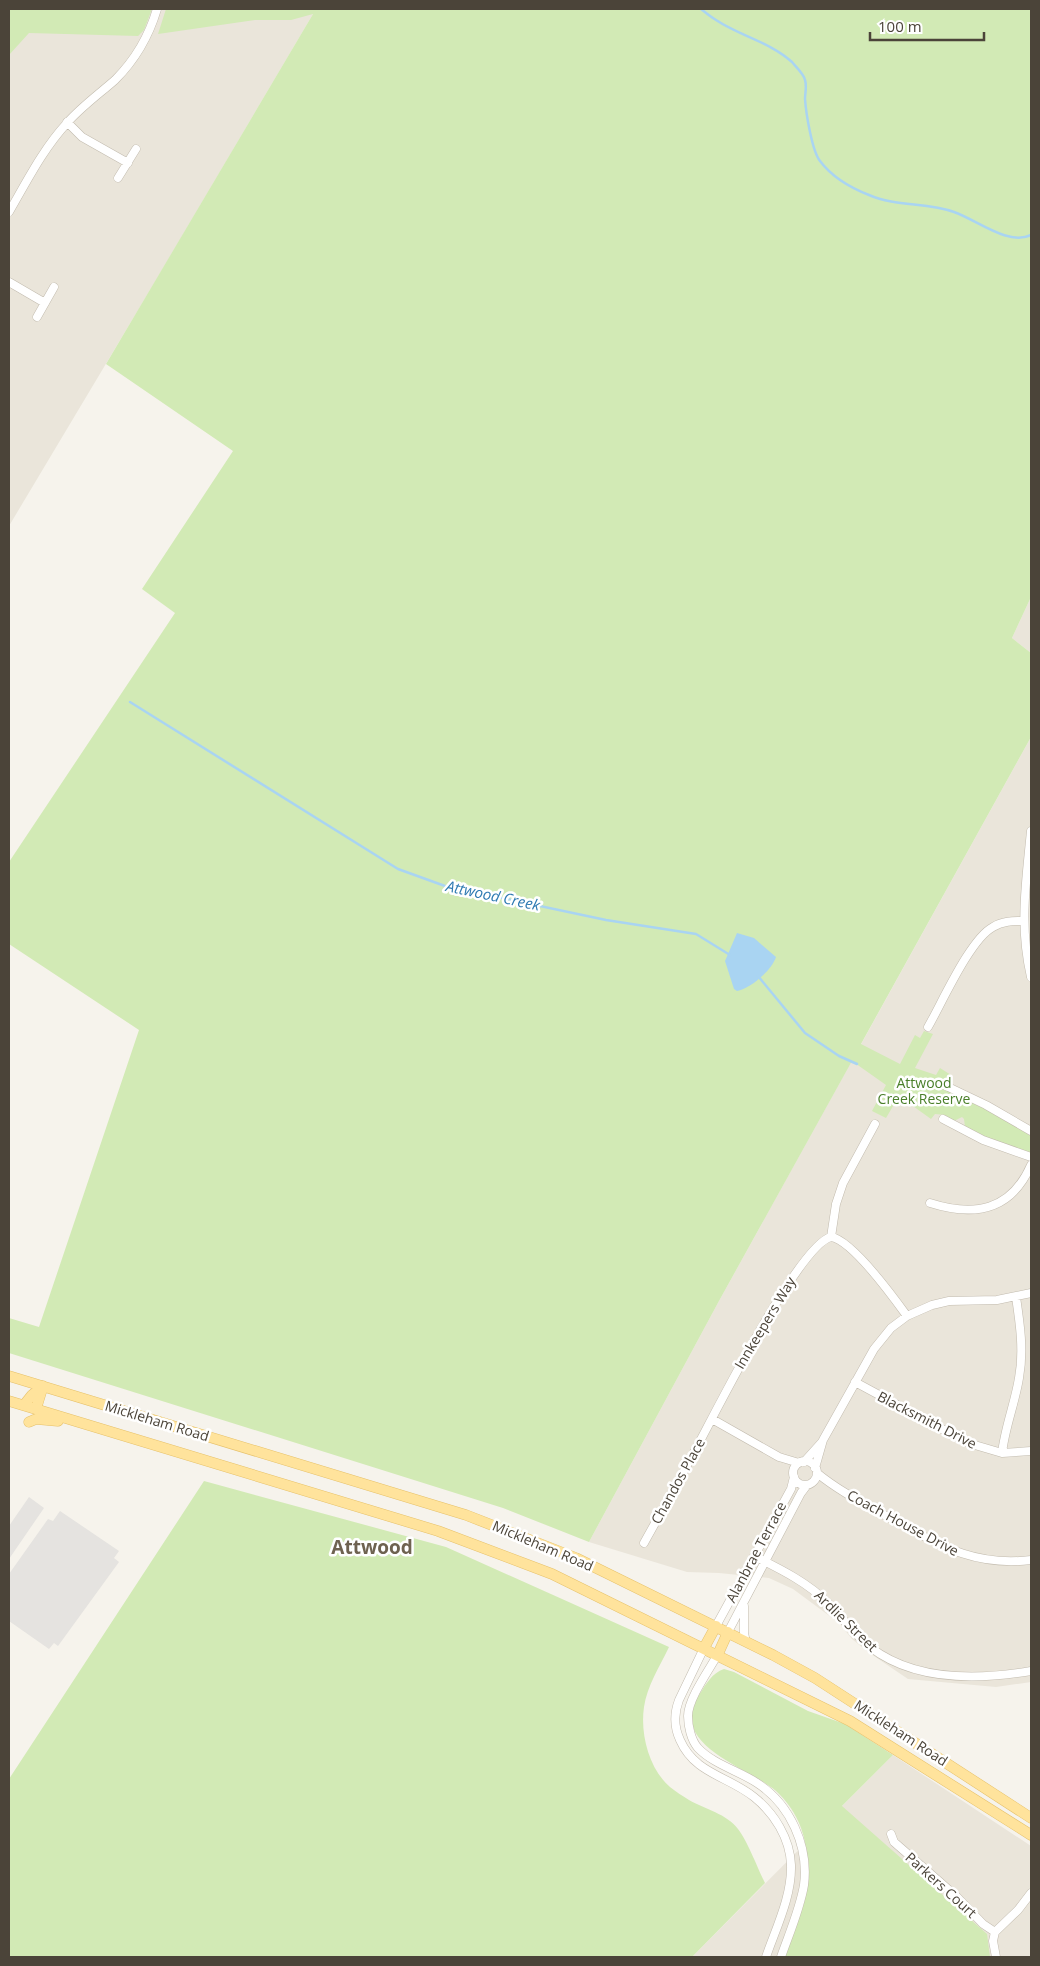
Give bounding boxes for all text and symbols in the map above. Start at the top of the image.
scale bar [870,10,984,42]
text: 100 m [878,16,922,36]
water label: Attwood Creek [443,875,543,915]
park label: Attwood Creek Reserve [878,1073,971,1108]
street label: Innkeepers Way [730,1272,800,1372]
street label: Blacksmith Drive [874,1386,980,1453]
street label: Mickleham Road [103,1396,212,1445]
street label: Chandos Place [646,1434,709,1527]
street label: Coach House Drive [844,1485,962,1560]
street label: Alanbrae Terrace [721,1498,790,1606]
street label: Mickleham Road [490,1516,597,1575]
district label: Attwood [331,1534,413,1560]
street label: Ardlie Street [811,1586,882,1656]
street label: Mickleham Road [851,1695,952,1770]
street label: Parkers Court [902,1848,981,1922]

